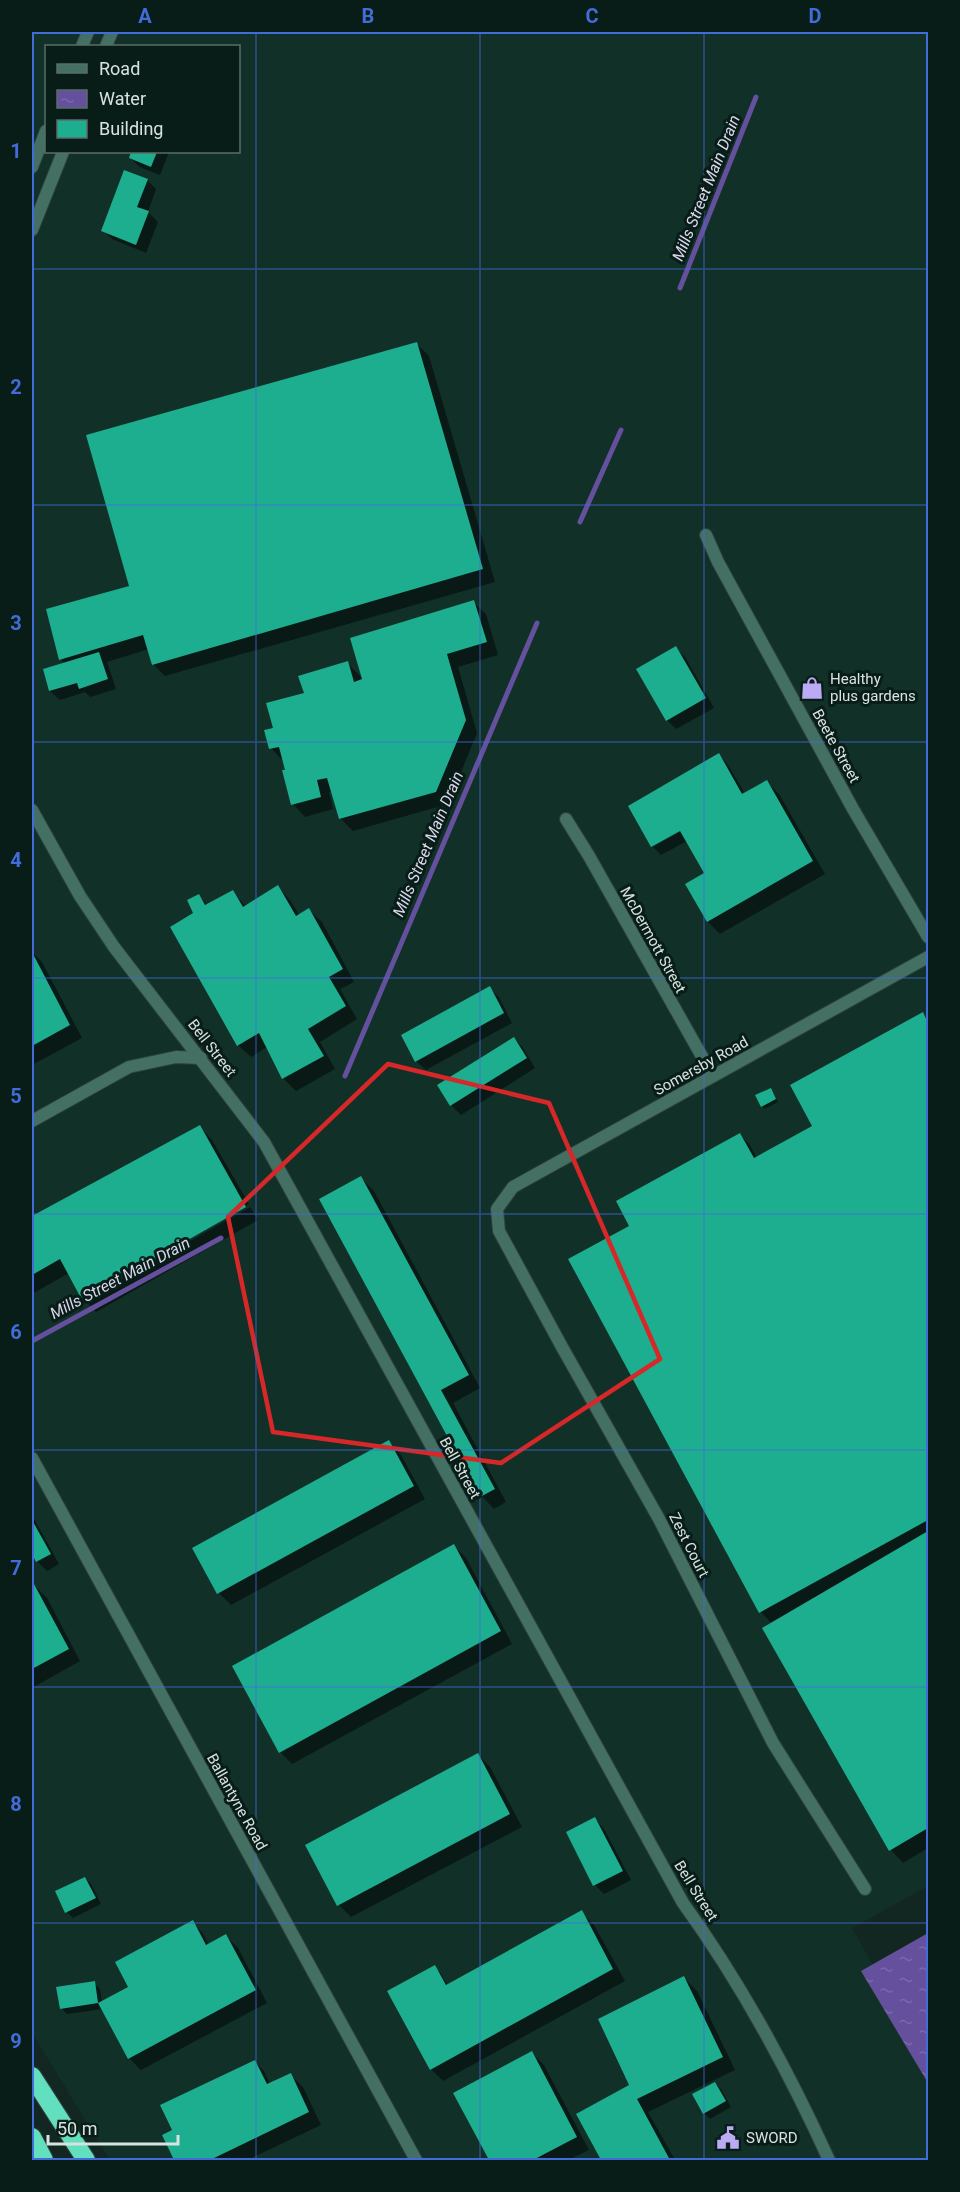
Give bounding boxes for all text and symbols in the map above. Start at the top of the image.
text: A [138,4,152,28]
text: B [362,4,374,28]
text: C [585,4,599,28]
text: D [809,4,822,28]
legend [45,45,240,153]
text: Road [99,58,140,79]
text: Water [99,88,146,109]
water label: Mills Street Main Drain [668,112,744,264]
text: Building [99,118,163,139]
text: 1 [10,139,22,163]
text: 2 [10,375,22,399]
text: 3 [10,611,22,635]
place label: Healthy plus gardens [830,670,916,705]
shop icon: Healthy plus gardens [799,675,825,701]
street label: Beete Street [808,706,864,786]
water label: Mills Street Main Drain [389,769,467,919]
text: 4 [10,848,22,872]
street label: McDermott Street [616,884,690,996]
street label: Bell Street [184,1016,240,1080]
street label: Somersby Road [651,1033,751,1099]
text: 5 [10,1084,22,1108]
water label: Mills Street Main Drain [47,1233,193,1323]
text: 6 [10,1320,22,1344]
street label: Bell Street [436,1434,484,1502]
street label: Zest Court [665,1510,713,1580]
text: 7 [10,1556,22,1580]
street label: Ballantyne Road [203,1751,271,1853]
text: 8 [10,1792,22,1816]
street label: Bell Street [670,1857,722,1925]
text: 9 [10,2029,22,2053]
scale bar [48,2108,178,2146]
text: 50 m [57,2118,97,2139]
public building icon: SWORD [715,2125,741,2151]
place label: SWORD [746,2129,798,2147]

